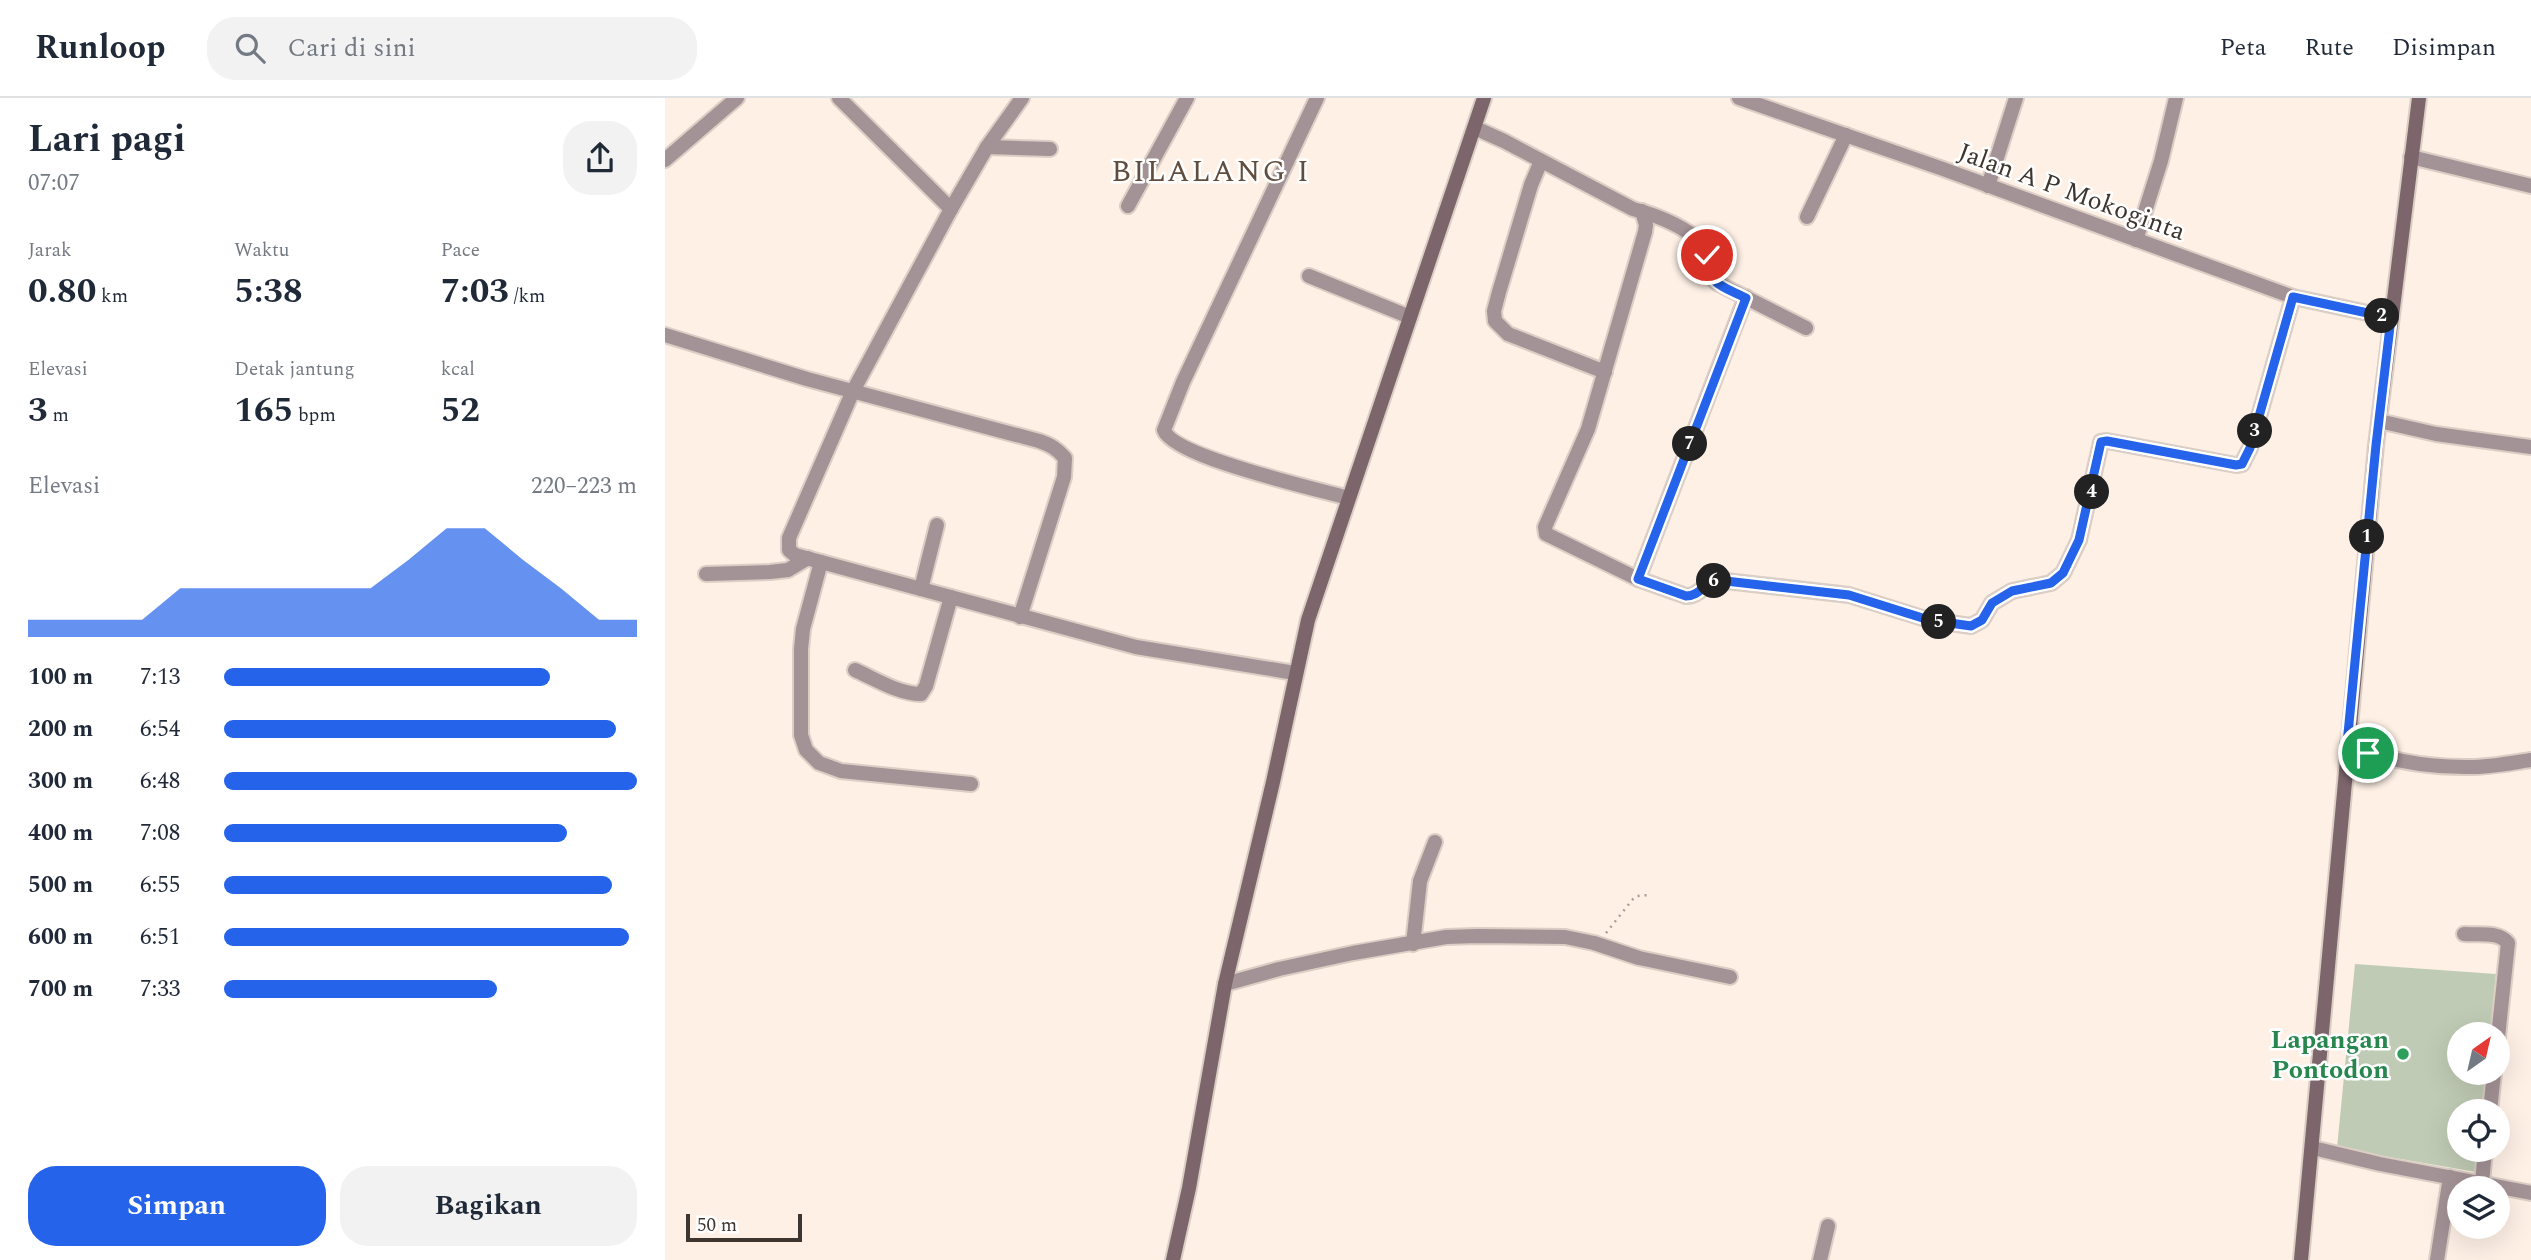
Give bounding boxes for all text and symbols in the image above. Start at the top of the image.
search box [207,17,697,80]
text: Runloop [35,23,165,73]
text: Cari di sini [287,28,416,68]
icon: search [231,29,269,67]
text: Peta [2220,30,2266,66]
text: Rute [2304,30,2354,66]
text: Disimpan [2392,30,2496,66]
text: Lari pagi [28,111,186,169]
button: share [563,121,637,195]
street label: Jalan A P Mokoginta [1952,132,2191,252]
district label: BILALANG I [1111,149,1311,195]
text: 07:07 [28,166,80,201]
pin [1677,225,1737,285]
text: Jarak [28,236,72,265]
text: Waktu [234,236,289,265]
text: Pace [441,236,480,265]
icon: check [1688,236,1726,274]
text: 0.80 [28,265,96,318]
text: 5:38 [234,265,303,318]
text: 7:03 [441,265,509,318]
text: km [96,282,128,311]
text: /km [509,282,545,311]
pin: 2 [2365,298,2399,333]
text: 2 [2376,301,2387,330]
text: Elevasi [28,355,88,384]
text: Detak jantung [234,355,355,384]
text: kcal [441,355,475,384]
text: 3 [28,384,48,437]
text: 165 [234,384,293,437]
text: 52 [441,384,480,437]
text: m [48,401,69,430]
text: bpm [293,401,336,430]
pin: 3 [2237,414,2273,448]
text: 3 [2249,416,2260,445]
pin: 7 [1672,426,1707,462]
text: 7 [1684,429,1695,458]
text: Elevasi [28,469,100,504]
text: 220–223 m [531,469,637,504]
pin: 4 [2075,474,2109,510]
text: 4 [2086,477,2097,506]
pin: 1 [2349,520,2385,555]
text: 1 [2361,522,2372,551]
pin: 6 [1697,564,1731,598]
text: 6 [1708,566,1719,595]
pin: 5 [1921,604,1957,640]
text: 5 [1933,607,1944,636]
text: 100 m [28,660,93,695]
text: 7:13 [140,660,180,695]
text: 200 m [28,712,93,747]
text: 6:54 [140,712,180,747]
pin [2338,723,2398,783]
icon: arrive [2349,734,2387,772]
text: 300 m [28,764,93,799]
text: 6:48 [140,764,180,799]
text: 400 m [28,816,93,851]
text: 7:08 [140,816,180,851]
text: 500 m [28,868,93,903]
text: 6:55 [140,868,180,903]
text: 600 m [28,920,93,955]
text: 6:51 [140,920,180,955]
text: 700 m [28,972,93,1007]
text: 7:33 [140,972,180,1007]
place label: Lapangan Pontodon [2271,1020,2389,1090]
north arrow [2447,1022,2509,1085]
map controls [2447,1022,2510,1239]
marker: Lapangan Pontodon [2395,1046,2411,1062]
button: locate [2447,1099,2510,1162]
button: Simpan [28,1166,326,1246]
button: Bagikan [340,1166,637,1246]
button: layers [2447,1176,2510,1239]
scale bar [686,1211,801,1243]
text: 50 m [697,1211,737,1240]

